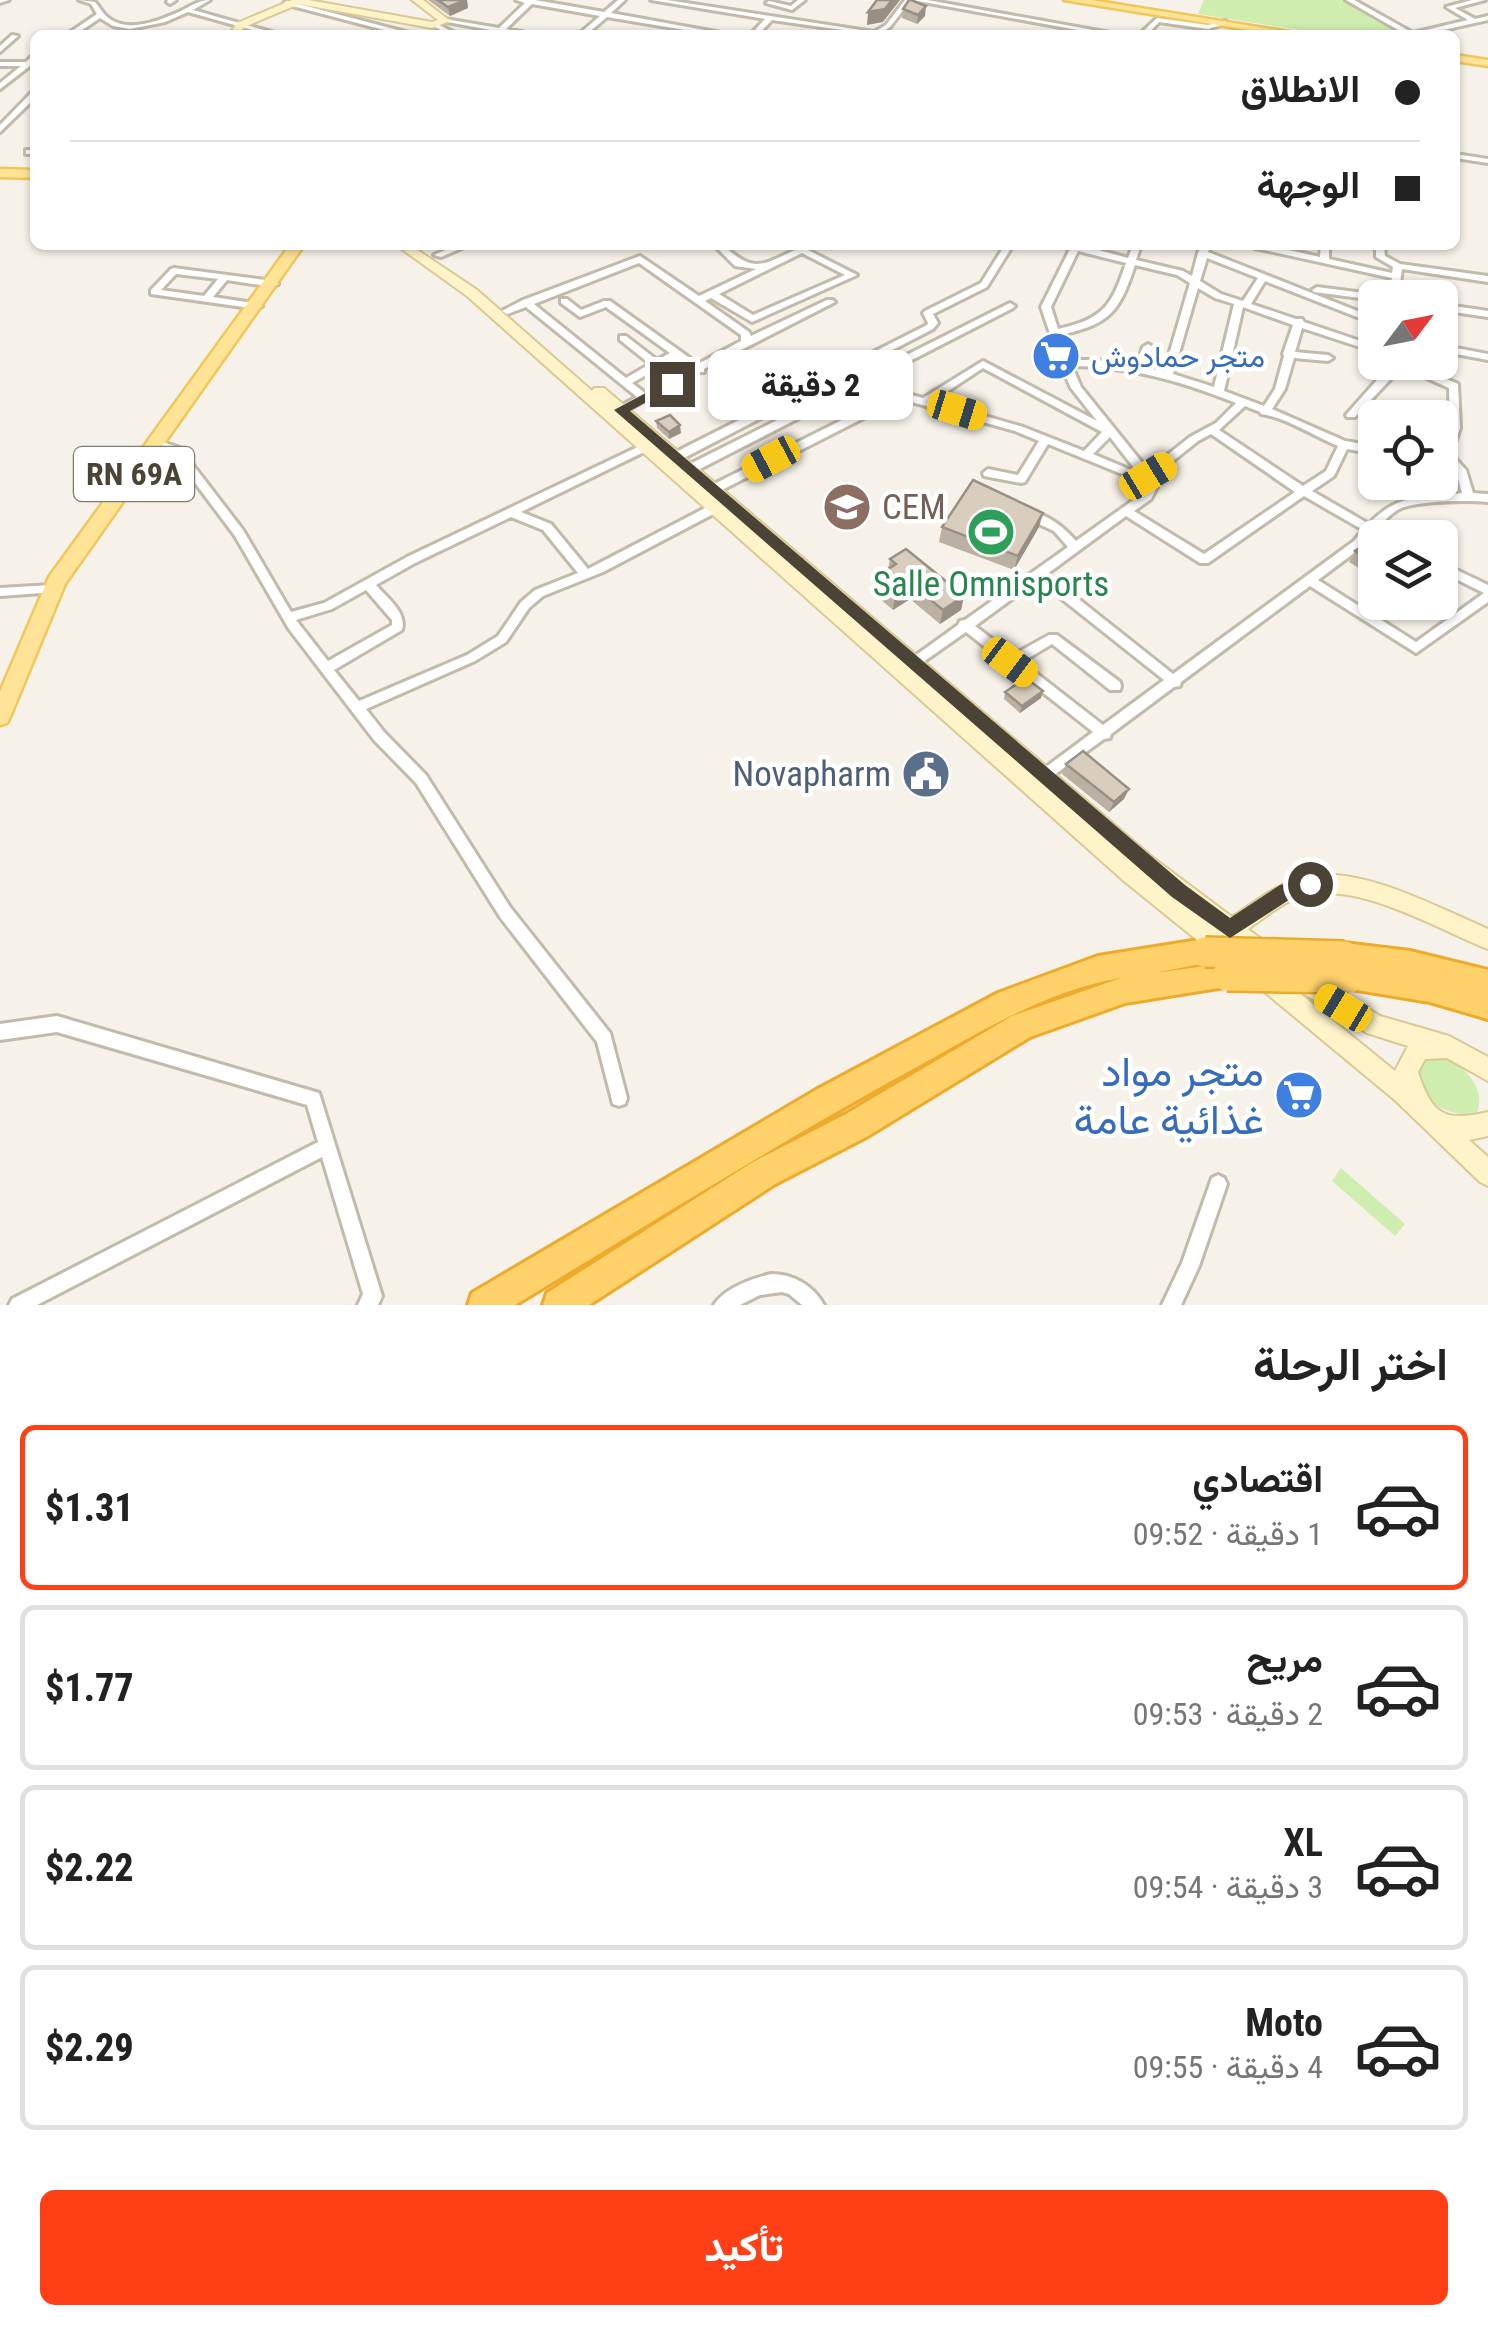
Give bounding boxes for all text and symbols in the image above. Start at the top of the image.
text: الانطلاق [1241,67,1360,111]
text: الوجهة [1257,163,1360,207]
north arrow [1358,280,1458,380]
map controls [1358,280,1458,620]
supermarket icon: متجر حمادوش [1030,330,1082,382]
place label: متجر حمادوش [1091,339,1265,375]
callout: 2 دقيقة [707,349,912,419]
route end [650,362,695,407]
text: 2 دقيقة [761,366,860,404]
car [924,387,990,433]
button: locate [1358,400,1458,500]
car [737,432,805,486]
road number: RN 69A [74,447,194,501]
car [1115,448,1181,504]
school or university icon: CEM [821,481,873,533]
place label: CEM [882,487,946,528]
sports icon: Salle Omnisports [965,506,1017,558]
button: layers [1358,520,1458,620]
place label: Salle Omnisports [873,564,1109,605]
car [977,632,1043,692]
public building icon: Novapharm [900,748,952,800]
place label: Novapharm [733,754,891,795]
route start [1288,862,1333,907]
car [1310,980,1376,1036]
place label: متجر مواد غذائية عامة [1073,1047,1264,1144]
supermarket icon: متجر مواد غذائية عامة [1273,1069,1325,1121]
text: اختر الرحلة [1253,1338,1448,1391]
text: اقتصادي [1192,1457,1323,1501]
icon: car [1353,1463,1443,1553]
text: $1.31 [45,1486,134,1530]
text: 1 دقيقة · 09:52 [1133,1515,1323,1553]
text: مريح [1247,1637,1323,1681]
icon: car [1353,1643,1443,1733]
text: $1.77 [45,1666,134,1710]
text: 2 دقيقة · 09:53 [1133,1695,1323,1733]
text: XL [1284,1821,1323,1865]
icon: car [1353,1823,1443,1913]
text: $2.22 [45,1846,134,1890]
text: 3 دقيقة · 09:54 [1133,1868,1323,1906]
text: Moto [1245,2001,1323,2045]
icon: car [1353,2003,1443,2093]
text: $2.29 [45,2026,134,2070]
text: 4 دقيقة · 09:55 [1133,2048,1323,2086]
button: تأكيد [40,2190,1448,2305]

